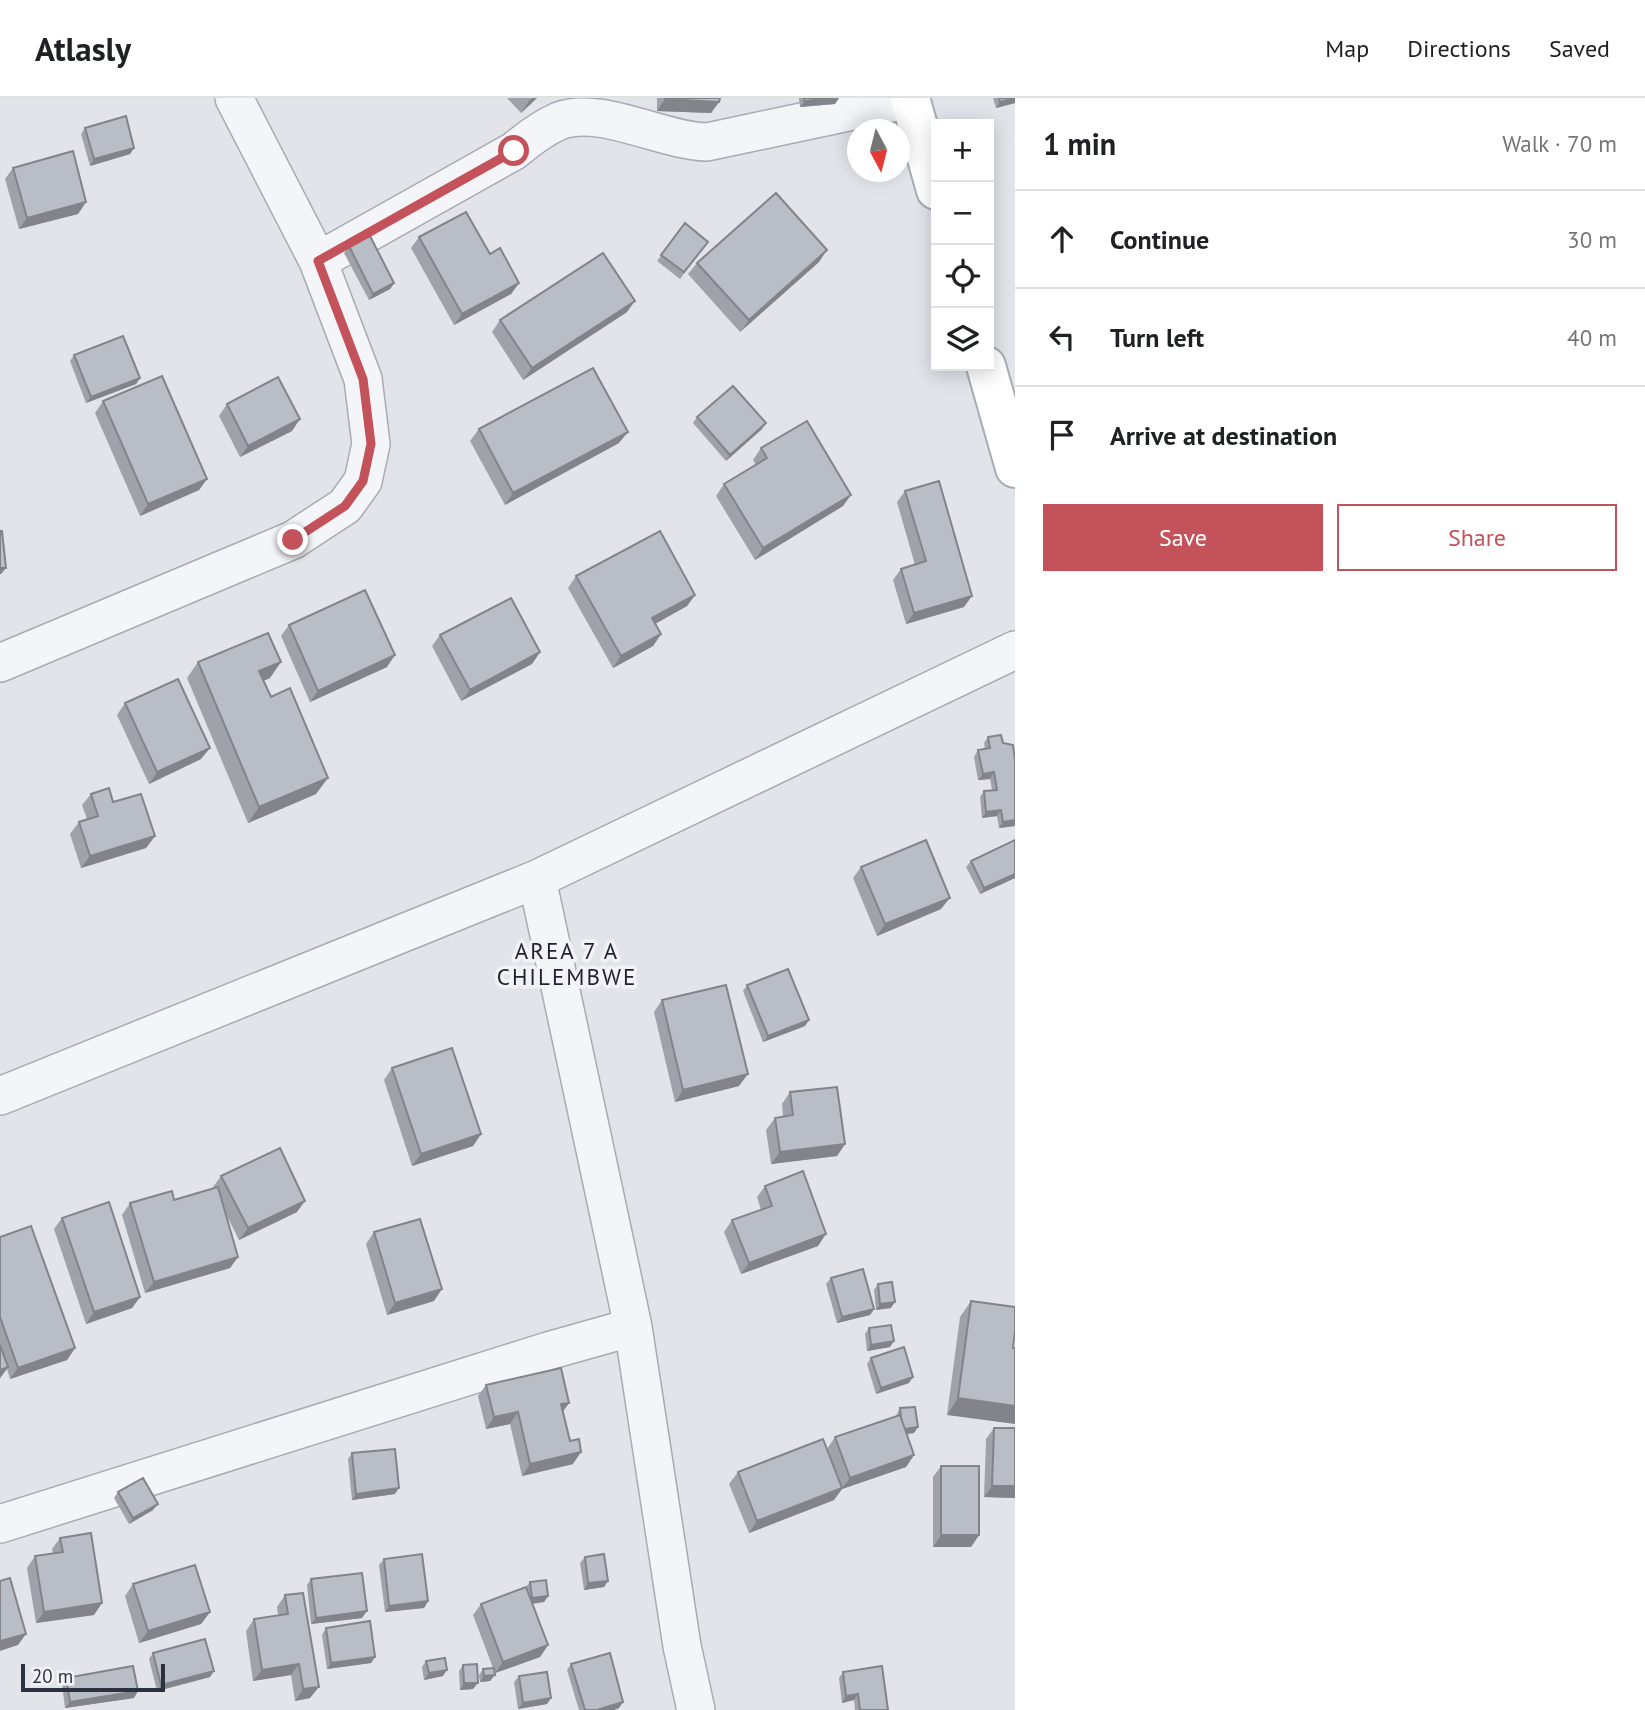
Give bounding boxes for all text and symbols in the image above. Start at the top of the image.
text: Atlasly [35,27,131,70]
text: Map [1325,33,1369,64]
text: Directions [1407,33,1511,64]
text: Saved [1549,33,1610,64]
north arrow [847,119,910,182]
map controls [931,119,994,371]
button: + [931,119,994,182]
text: 1 min [1043,124,1116,163]
text: Walk · 70 m [1502,129,1617,158]
route start [498,135,529,166]
button: − [931,182,994,245]
icon: ahead [1043,220,1081,258]
text: Continue [1110,223,1209,256]
text: 30 m [1567,225,1617,254]
button: locate [931,245,994,308]
button: layers [931,308,994,371]
icon: left [1043,318,1081,356]
text: Turn left [1110,321,1204,354]
text: 40 m [1567,323,1617,352]
icon: arrive [1043,416,1081,454]
text: Arrive at destination [1110,419,1337,452]
button: Save [1043,504,1323,571]
button: Share [1337,504,1617,571]
route end [277,524,308,555]
district label: AREA 7 A CHILEMBWE [497,936,637,991]
scale bar [21,1661,164,1693]
text: 20 m [32,1664,73,1688]

